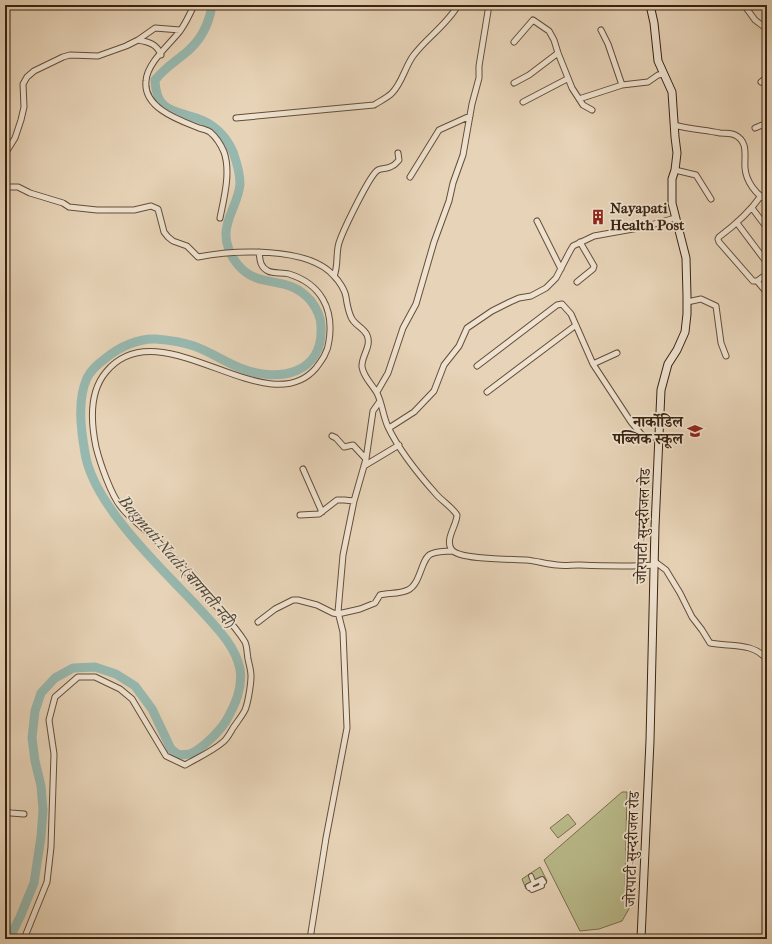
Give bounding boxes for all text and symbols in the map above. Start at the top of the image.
place label: Nayapati Health Post [610,199,685,234]
building icon: Nayapati Health Post [589,208,607,226]
place label: नार्कोडिल पब्लिक स्कूल [612,413,684,449]
school or university icon: नार्कोडिल पब्लिक स्कूल [686,422,704,440]
street label: जोरपाटी-सुन्दरीजल रोड [632,467,654,585]
water label: Bagmati Nadi (बागमती नदी) [114,491,240,631]
street label: जोरपाटी-सुन्दरीजल रोड [621,790,643,908]

